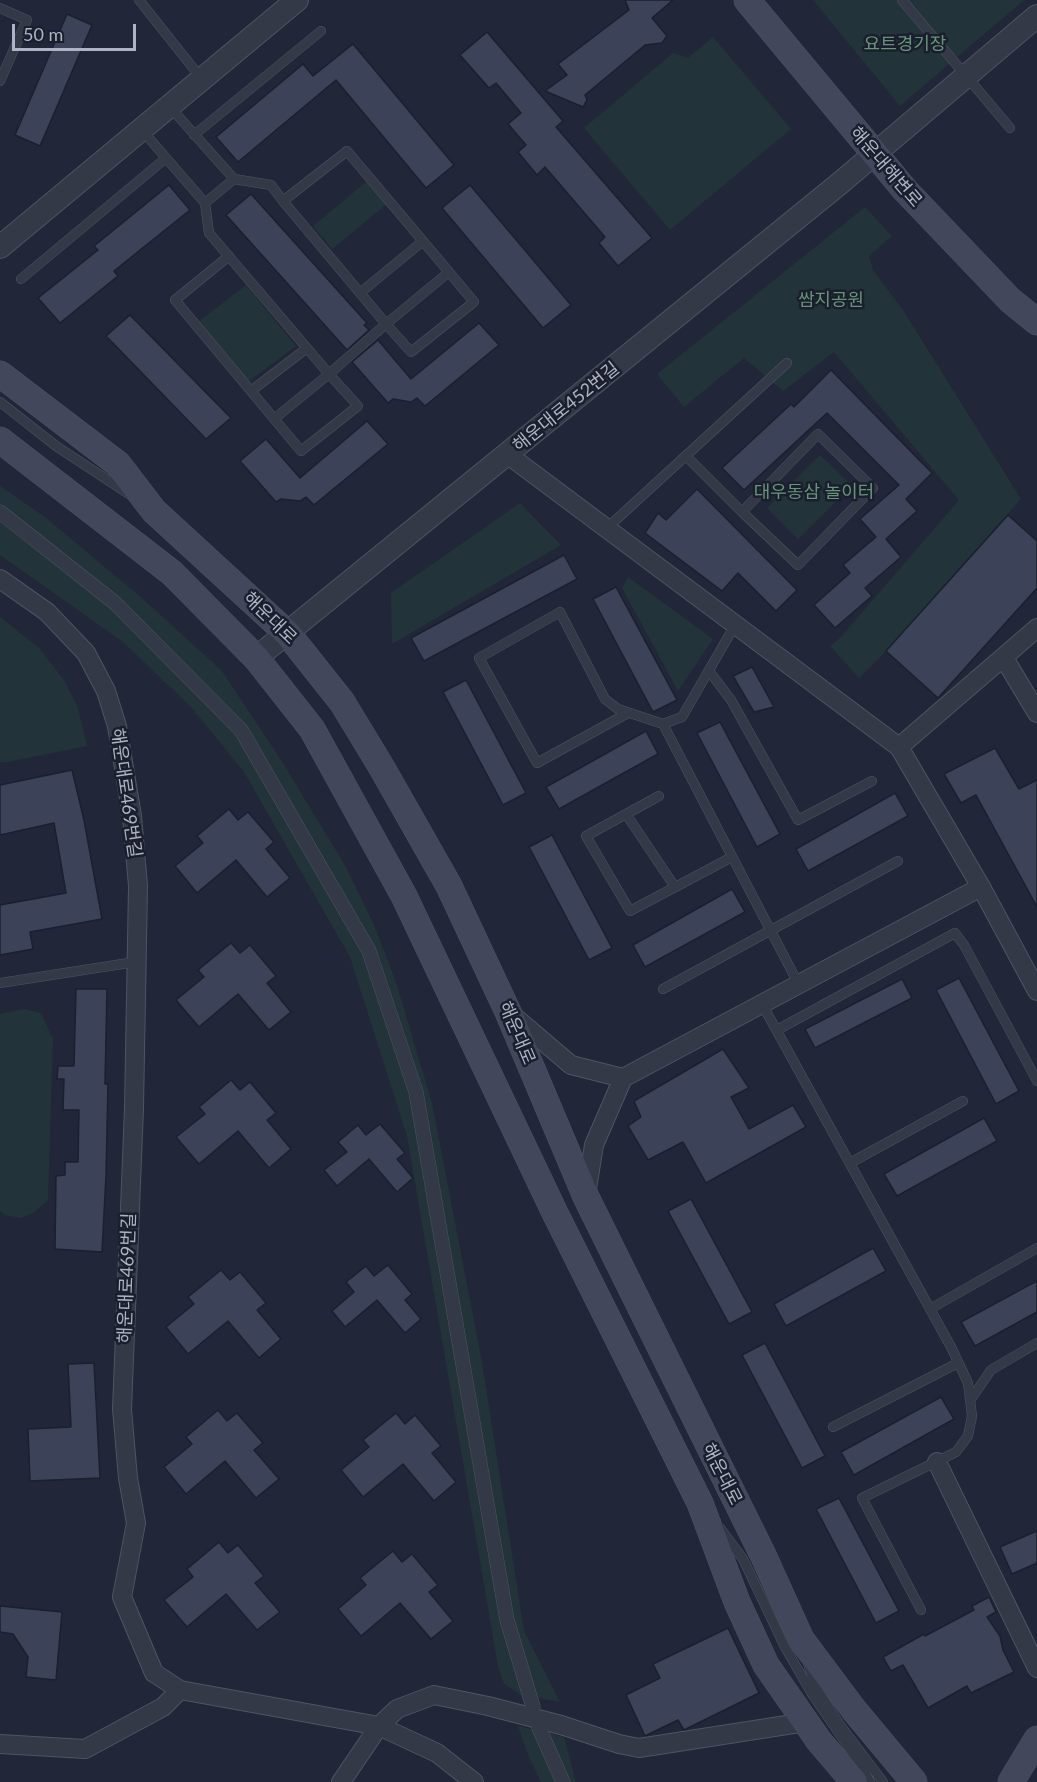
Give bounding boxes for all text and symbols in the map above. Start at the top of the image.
scale bar [15,12,140,50]
text: 50 m [23,23,63,45]
park label: 요트경기장 [864,33,946,55]
street label: 해운대해변로 [845,122,927,212]
park label: 쌈지공원 [798,289,864,311]
street label: 해운대로452번길 [508,357,624,457]
park label: 대우동삼 놀이터 [754,481,874,503]
street label: 해운대로 [239,587,301,649]
street label: 해운대로469번길 [106,727,146,859]
street label: 해운대로 [494,998,540,1068]
street label: 해운대로469번길 [114,1212,140,1344]
street label: 해운대로 [697,1440,747,1508]

